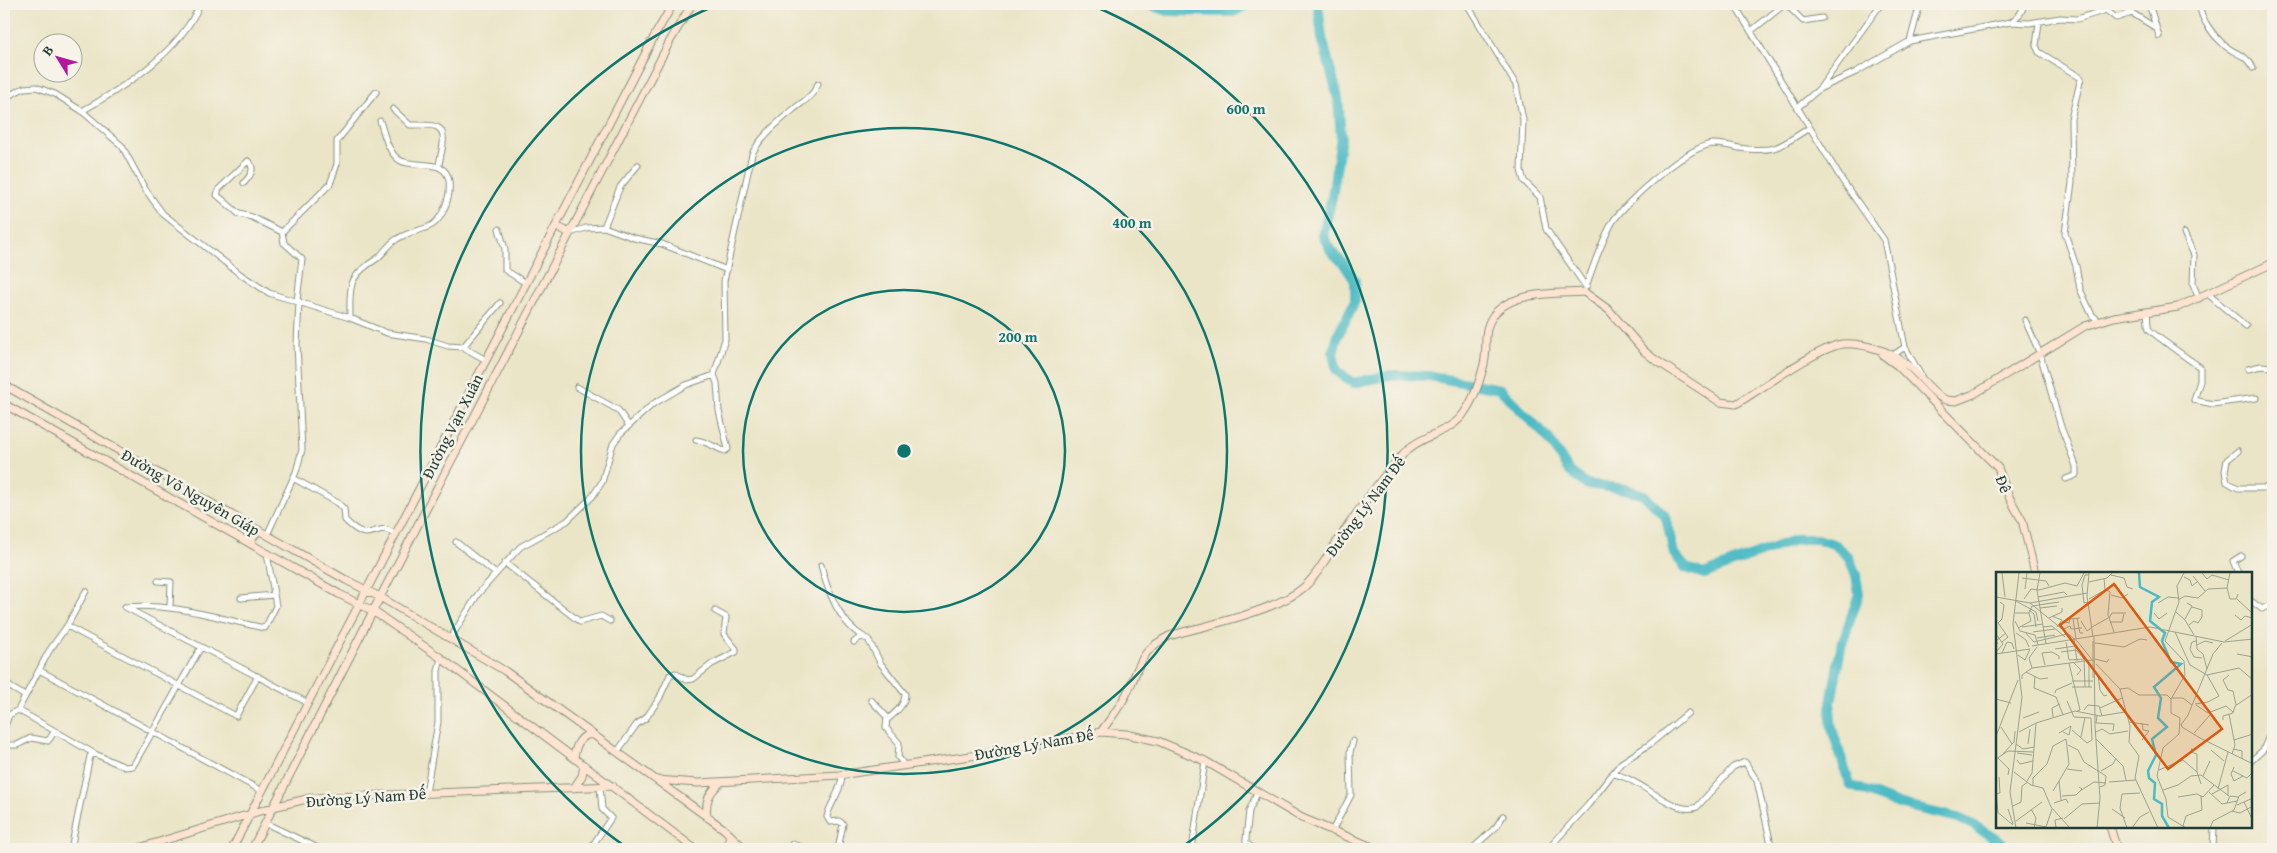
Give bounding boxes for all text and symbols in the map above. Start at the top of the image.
north arrow [32,32,82,82]
text: B [37,41,58,60]
text: 600 m [1226,98,1266,119]
text: 400 m [1112,212,1152,233]
text: 200 m [998,326,1038,347]
street label: Đường Vạn Xuân [415,369,489,483]
street label: Đường Võ Nguyên Giáp [117,442,265,542]
centre of rings [895,442,913,460]
street label: Đường Lý Nam Đế [1319,451,1411,561]
street label: Đê [1990,472,2018,496]
inset map [1996,572,2252,828]
street label: Đường Lý Nam Đế [973,722,1095,766]
street label: Đường Lý Nam Đế [305,781,427,813]

